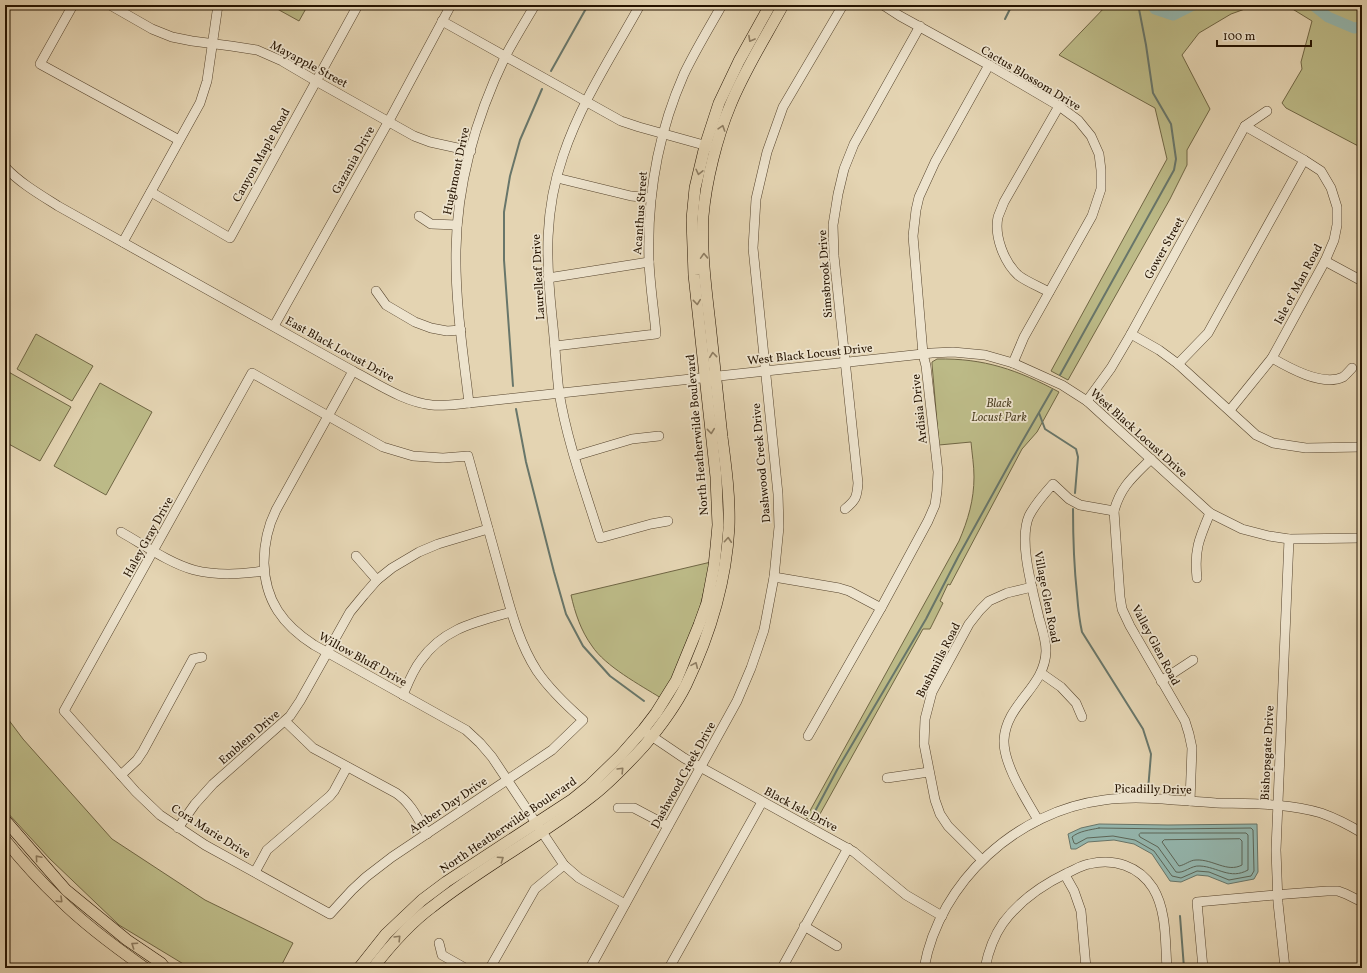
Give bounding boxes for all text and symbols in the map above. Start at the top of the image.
scale bar [1217,22,1311,48]
text: 100 m [1223,29,1256,45]
one-way arrow [749,35,756,42]
street label: Mayapple Street [267,38,350,92]
street label: Cactus Blossom Drive [977,43,1084,115]
street label: Canyon Maple Road [229,105,295,205]
street label: Gazania Drive [329,123,379,197]
one-way arrow [718,125,726,132]
street label: Hughmont Drive [440,126,474,216]
one-way arrow [695,169,704,176]
street label: Acanthus Street [630,171,652,255]
street label: Gower Street [1141,215,1189,282]
street label: Simsbrook Drive [815,229,837,319]
street label: Laurelleaf Drive [529,233,549,320]
street label: Isle of Man Road [1271,241,1327,328]
one-way arrow [700,253,708,259]
one-way arrow [692,299,701,305]
street label: East Black Locust Drive [282,313,397,387]
street label: West Black Locust Drive [747,340,874,370]
one-way arrow [709,352,718,358]
street label: North Heatherwilde Boulevard [683,353,713,516]
street label: Ardisia Drive [908,373,932,445]
street label: West Black Locust Drive [1086,386,1191,482]
park label: Black Locust Park [971,396,1027,426]
street label: Dashwood Creek Drive [749,402,775,523]
one-way arrow [706,428,715,434]
street label: Haley Gray Drive [120,494,178,581]
one-way arrow [723,537,732,543]
street label: Village Glen Road [1029,550,1063,645]
street label: Valley Glen Road [1127,602,1183,689]
street label: Bushmills Road [913,620,965,701]
street label: Willow Bluff Drive [315,629,410,691]
one-way arrow [690,661,698,669]
street label: Bishopsgate Drive [1258,705,1278,801]
street label: Emblem Drive [216,707,284,769]
street label: Dashwood Creek Drive [648,719,720,832]
one-way arrow [616,767,624,775]
street label: Amber Day Drive [406,774,491,838]
street label: North Heatherwilde Boulevard [437,774,580,878]
street label: Picadilly Drive [1114,781,1192,799]
street label: Black Isle Drive [761,784,840,836]
street label: Cora Marie Drive [168,801,253,863]
one-way arrow [36,855,43,863]
one-way arrow [496,857,503,864]
one-way arrow [55,895,63,903]
one-way arrow [393,935,401,943]
one-way arrow [131,942,138,950]

